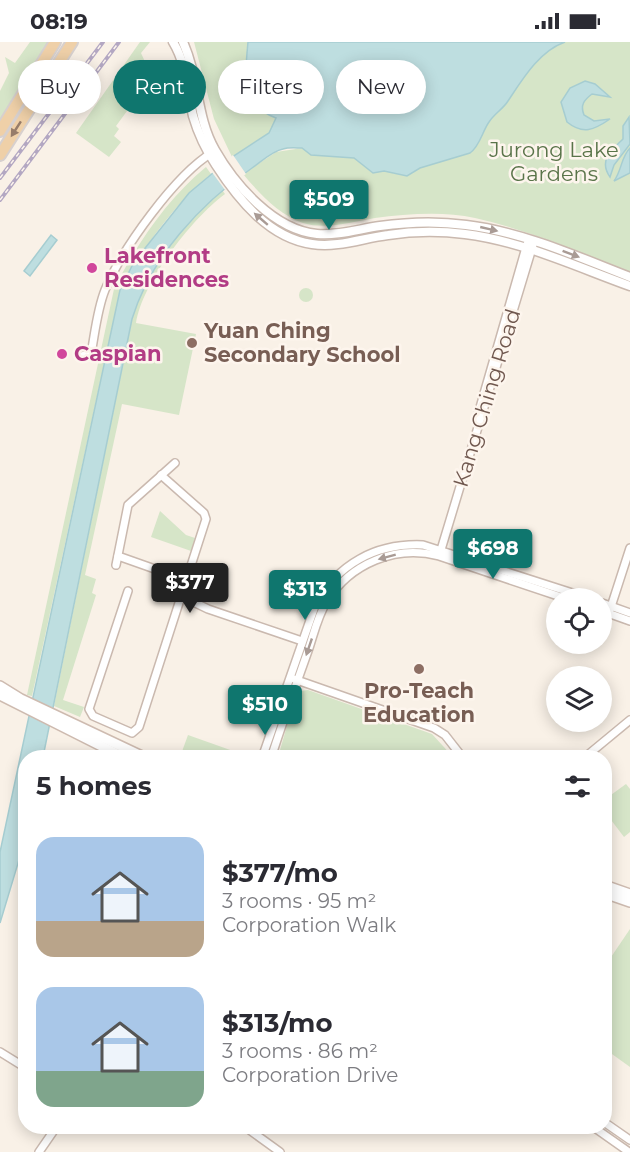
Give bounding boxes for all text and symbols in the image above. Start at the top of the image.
text: 08:19 [30,8,88,35]
chip: Buy [18,60,101,114]
chip: Rent [113,60,206,114]
chip: Filters [218,60,324,114]
chip: New [336,60,426,114]
one-way arrow [11,121,22,137]
park label: Jurong Lake Gardens [488,137,619,186]
pin: $509 [293,180,365,231]
text: $509 [304,187,354,211]
one-way arrow [254,213,269,226]
one-way arrow [480,225,498,235]
place label: Lakefront Residences [104,243,229,292]
one-way arrow [562,250,580,259]
marker: Lakefront Residences [85,261,99,275]
street label: Kang Ching Road [448,306,525,490]
place label: Yuan Ching Secondary School [203,318,400,367]
marker: Yuan Ching Secondary School [185,336,199,350]
place label: Caspian [74,341,162,366]
marker: Caspian [55,347,69,361]
pin: $698 [457,529,529,580]
text: $698 [467,536,519,560]
one-way arrow [378,553,396,563]
pin: $377 [154,563,226,614]
text: $377 [165,570,215,594]
pin: $313 [269,570,341,621]
text: $313 [283,577,327,601]
map controls [546,588,612,732]
button: locate [546,588,612,654]
one-way arrow [303,638,313,656]
marker: Pro-Teach Education [412,662,426,676]
button: layers [546,666,612,732]
place label: Pro-Teach Education [363,678,475,727]
pin: $510 [229,685,301,736]
text: $510 [242,692,288,716]
text: 5 homes [36,770,152,802]
icon: filters [561,770,594,803]
text: $377/mo [222,857,338,889]
icon: home [84,861,156,933]
text: 3 rooms · 95 m² [222,889,376,913]
text: Corporation Walk [222,913,396,937]
text: $313/mo [222,1007,332,1039]
icon: home [84,1011,156,1083]
text: 3 rooms · 86 m² [222,1039,378,1063]
text: Corporation Drive [222,1063,398,1087]

